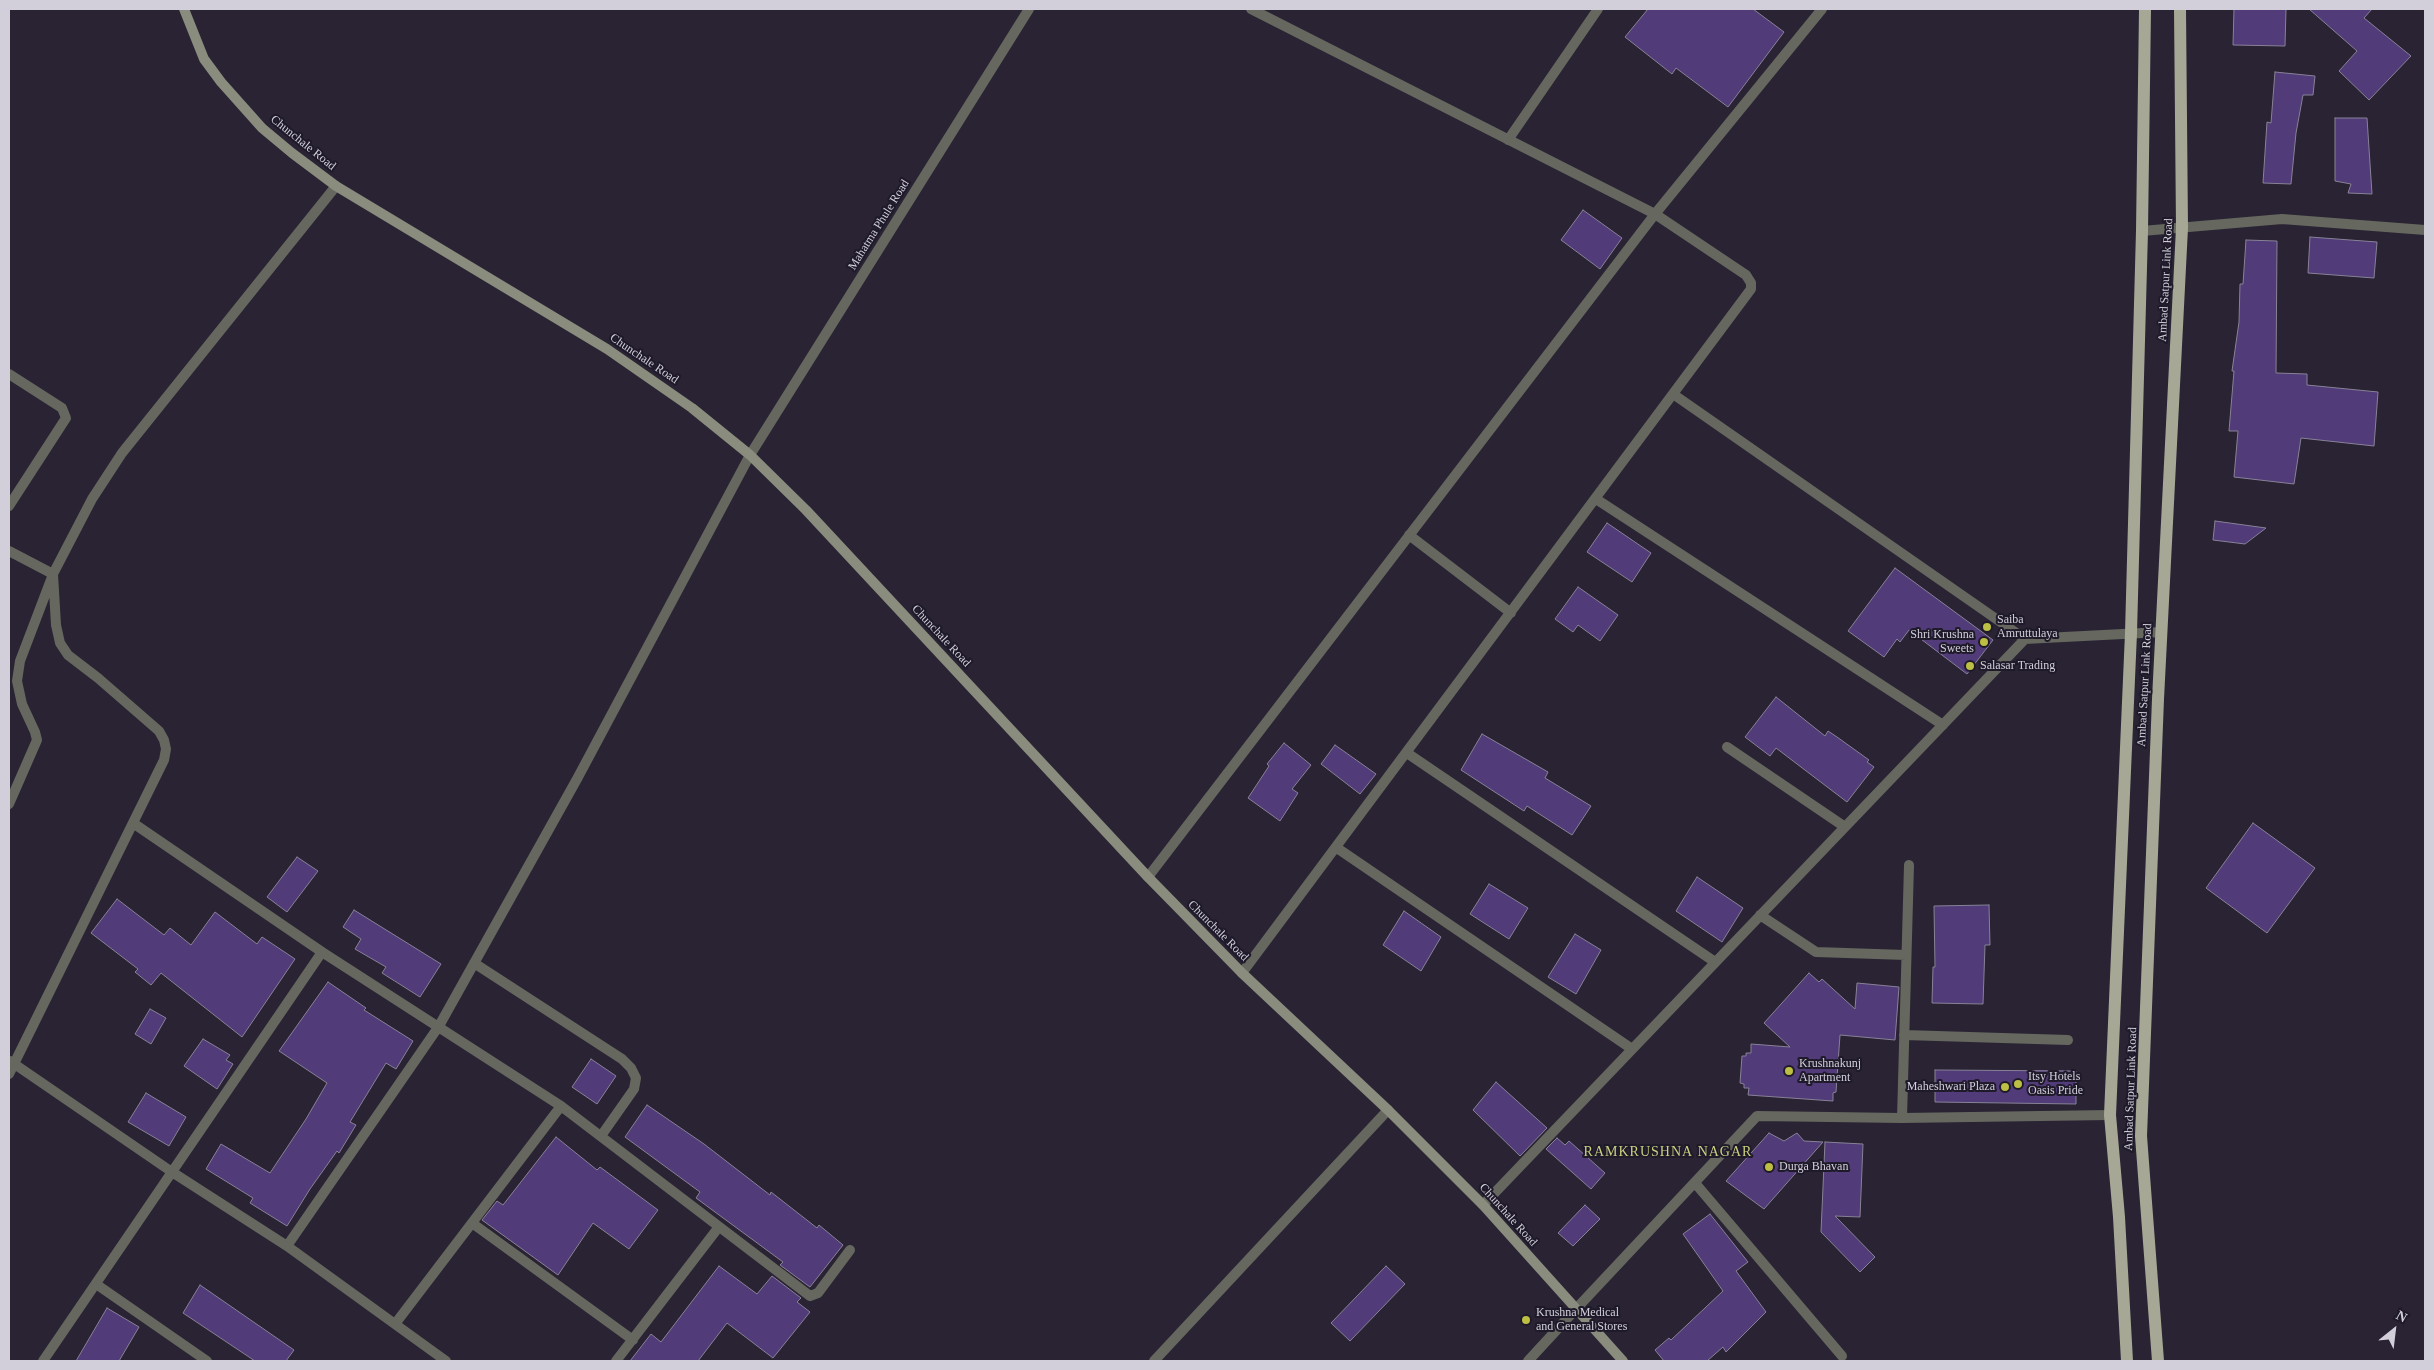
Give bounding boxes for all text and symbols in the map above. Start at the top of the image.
street label: Chunchale Road [268,112,338,174]
street label: Mahatma Phule Road [845,177,913,273]
street label: Ambad Satpur Link Road [2156,218,2176,342]
street label: Chunchale Road [607,331,681,387]
street label: Chunchale Road [909,602,973,670]
place label: Saiba Amruttulaya [1997,613,2058,641]
marker: Saiba Amruttulaya [1981,621,1993,633]
street label: Ambad Satpur Link Road [2135,623,2155,747]
place label: Shri Krushna Sweets [1910,628,1974,656]
marker: Shri Krushna Sweets [1978,636,1990,648]
place label: Salasar Trading [1980,659,2055,673]
marker: Salasar Trading [1964,660,1976,672]
street label: Chunchale Road [1185,898,1251,964]
street label: Ambad Satpur Link Road [2122,1027,2140,1151]
place label: Krushnakunj Apartment [1799,1057,1861,1085]
marker: Krushnakunj Apartment [1783,1065,1795,1077]
place label: Itsy Hotels Oasis Pride [2028,1070,2083,1098]
marker: Itsy Hotels Oasis Pride [2012,1078,2024,1090]
place label: Maheshwari Plaza [1907,1080,1995,1094]
marker: Maheshwari Plaza [1999,1081,2011,1093]
district label: RAMKRUSHNA NAGAR [1582,1144,1754,1160]
place label: Durga Bhavan [1779,1160,1848,1174]
marker: Durga Bhavan [1763,1161,1775,1173]
street label: Chunchale Road [1476,1181,1540,1249]
north arrow [2369,1305,2419,1355]
place label: Krushna Medical and General Stores [1536,1306,1627,1334]
text: N [2393,1307,2410,1325]
marker: Krushna Medical and General Stores [1520,1314,1532,1326]

